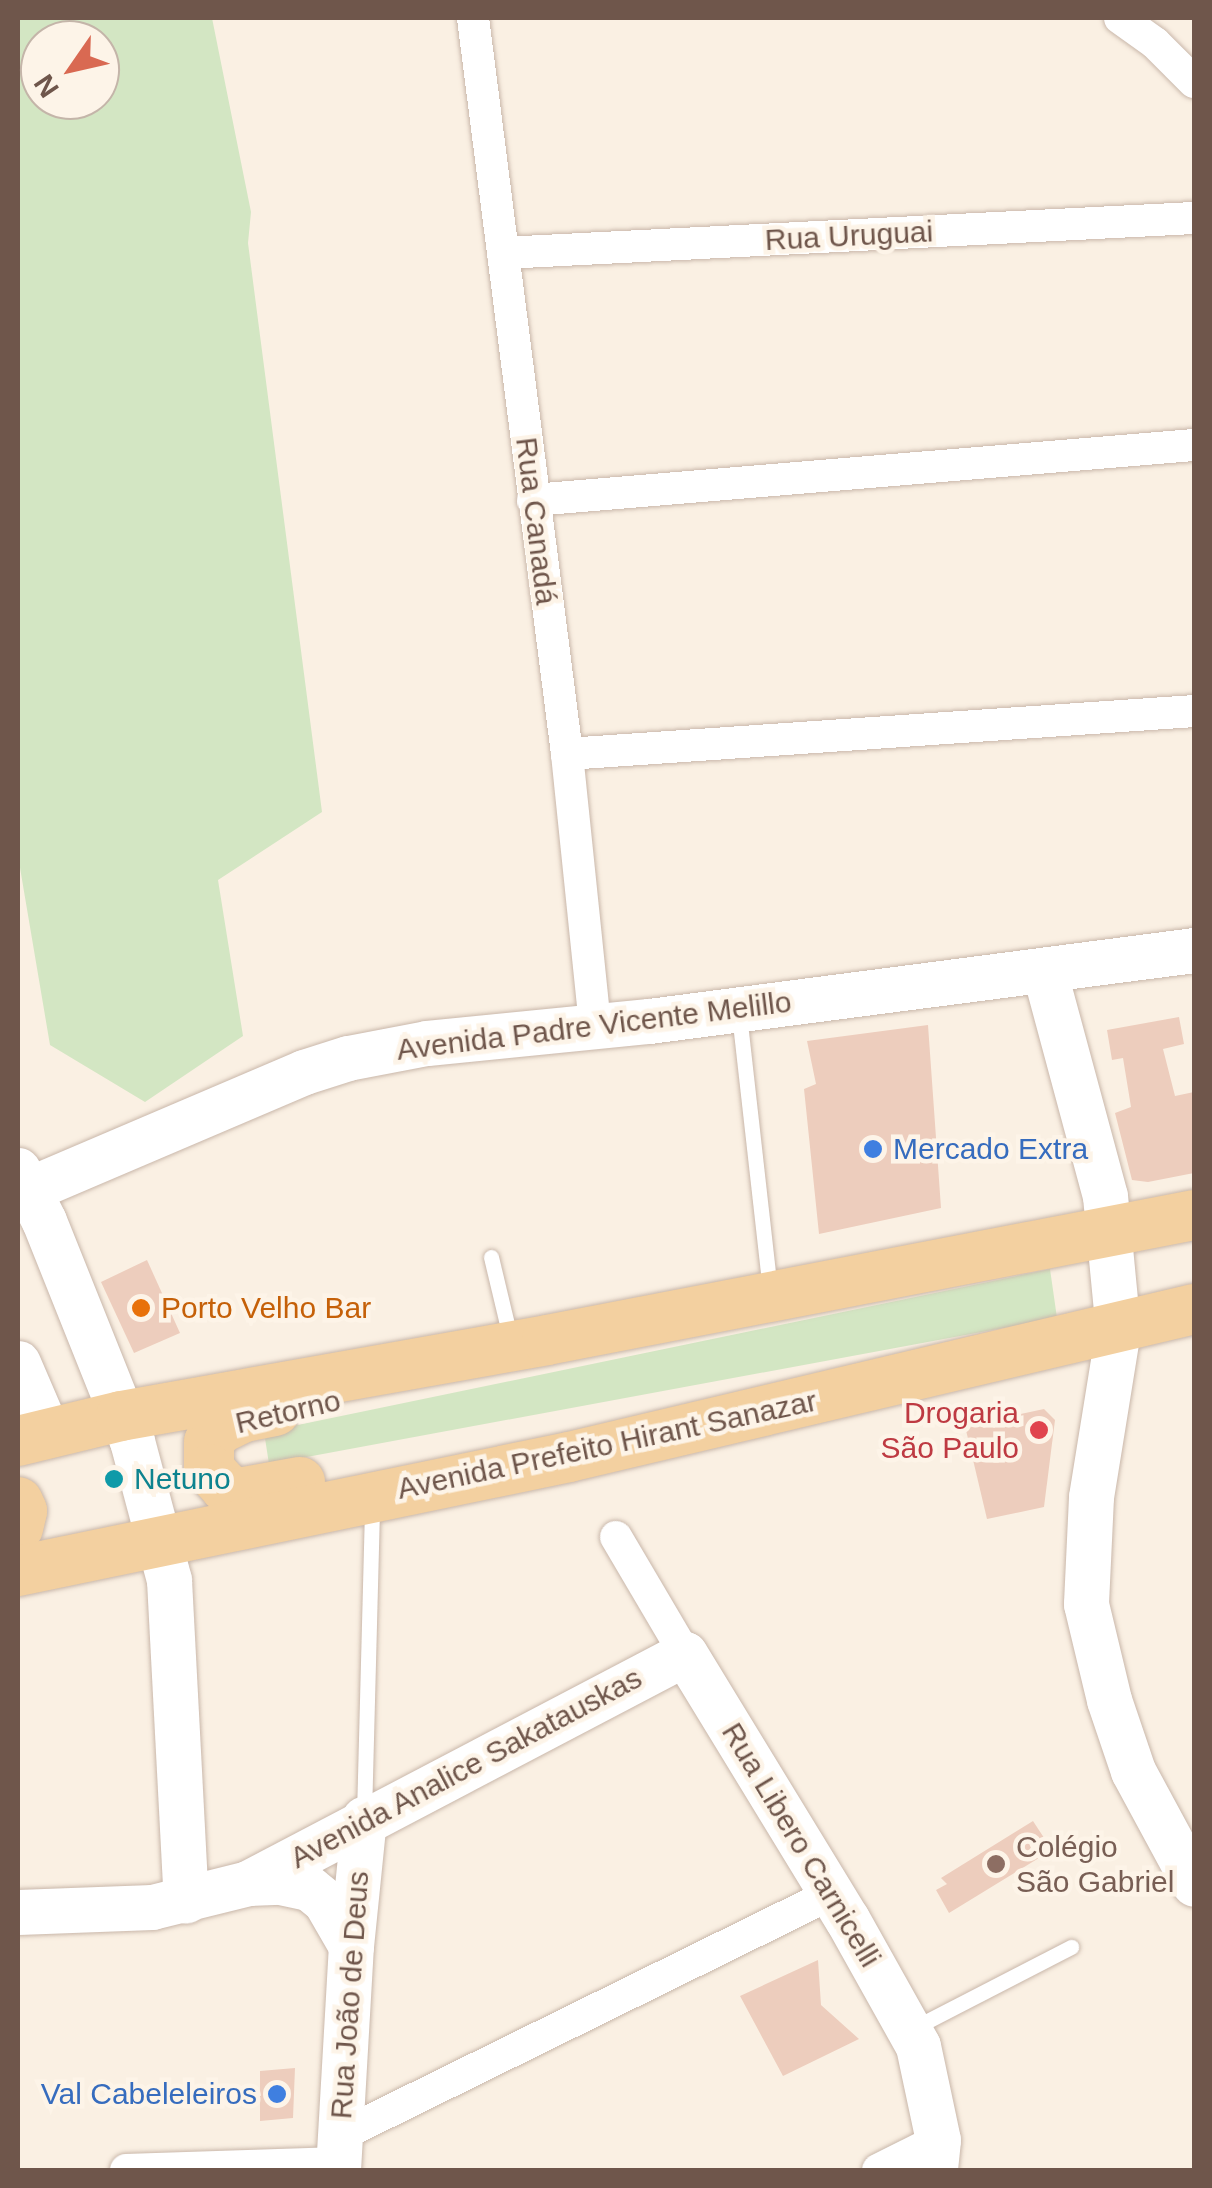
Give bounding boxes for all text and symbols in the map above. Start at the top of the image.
north arrow [20,20,120,120]
text: N [28,69,65,103]
street label: Rua Uruguai [764,214,934,258]
street label: Rua Canadá [508,435,564,607]
street label: Avenida Padre Vicente Melillo [395,984,793,1068]
place label: Mercado Extra [893,1131,1088,1167]
marker: Mercado Extra [862,1138,884,1160]
place label: Porto Velho Bar [161,1290,371,1326]
marker: Porto Velho Bar [130,1297,152,1319]
street label: Retorno [232,1382,344,1442]
street label: Avenida Prefeito Hirant Sanazar [394,1383,820,1507]
place label: Drogaria São Paulo [881,1395,1019,1466]
marker: Drogaria São Paulo [1028,1419,1050,1441]
place label: Netuno [134,1461,231,1497]
marker: Netuno [103,1468,125,1490]
street label: Avenida Analice Sakatauskas [283,1659,649,1877]
street label: Rua Libero Carnicelli [714,1716,888,1974]
place label: Colégio São Gabriel [1016,1829,1174,1900]
marker: Colégio São Gabriel [985,1853,1007,1875]
street label: Rua João de Deus [323,1870,377,2120]
place label: Val Cabeleleiros [41,2076,257,2112]
marker: Val Cabeleleiros [266,2083,288,2105]

